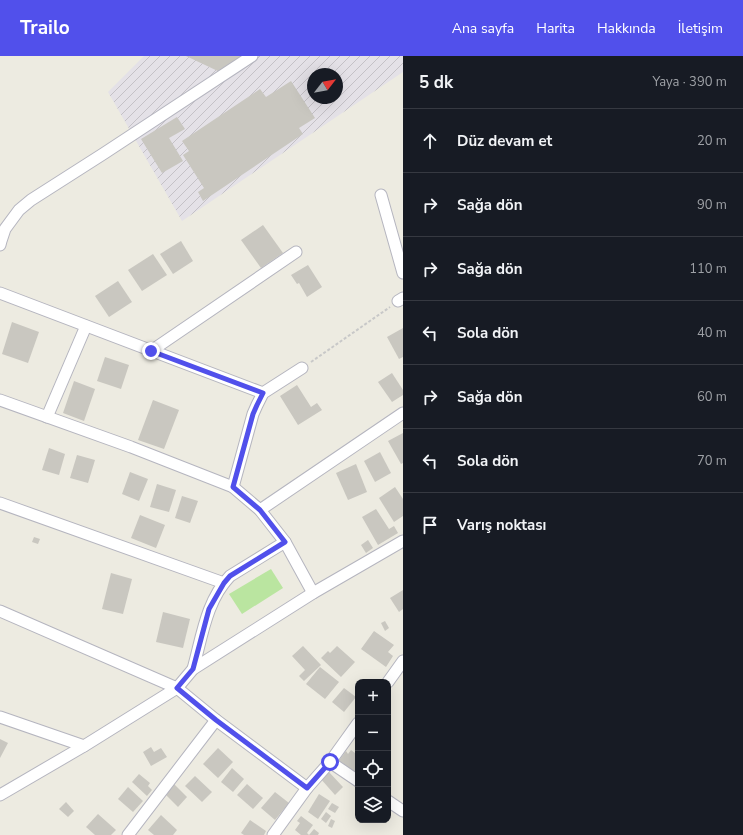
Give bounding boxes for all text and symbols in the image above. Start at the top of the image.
text: Trailo [20,15,70,41]
text: Ana sayfa [452,19,514,38]
text: Harita [536,19,575,38]
text: Hakkında [597,19,656,38]
text: İletişim [678,19,723,38]
north arrow [307,68,343,104]
text: 5 dk [419,71,453,94]
text: Yaya · 390 m [652,73,727,91]
icon: ahead [419,130,441,152]
text: Düz devam et [457,131,552,151]
text: 20 m [697,132,727,150]
icon: right [419,194,441,216]
text: Sağa dön [457,195,522,215]
text: 90 m [697,196,727,214]
icon: right [419,258,441,280]
text: Sağa dön [457,259,522,279]
text: 110 m [689,260,727,278]
icon: left [419,322,441,344]
text: Sola dön [457,323,519,343]
text: 40 m [697,324,727,342]
route end [142,342,160,360]
icon: right [419,386,441,408]
text: Sağa dön [457,387,522,407]
text: 60 m [697,388,727,406]
icon: left [419,450,441,472]
text: Sola dön [457,451,519,471]
text: 70 m [697,452,727,470]
icon: arrive [419,514,441,536]
text: Varış noktası [457,515,546,535]
map controls [355,679,391,823]
button: + [355,679,391,715]
button: − [355,715,391,751]
button: locate [355,751,391,787]
route start [321,753,339,771]
button: layers [355,787,391,823]

